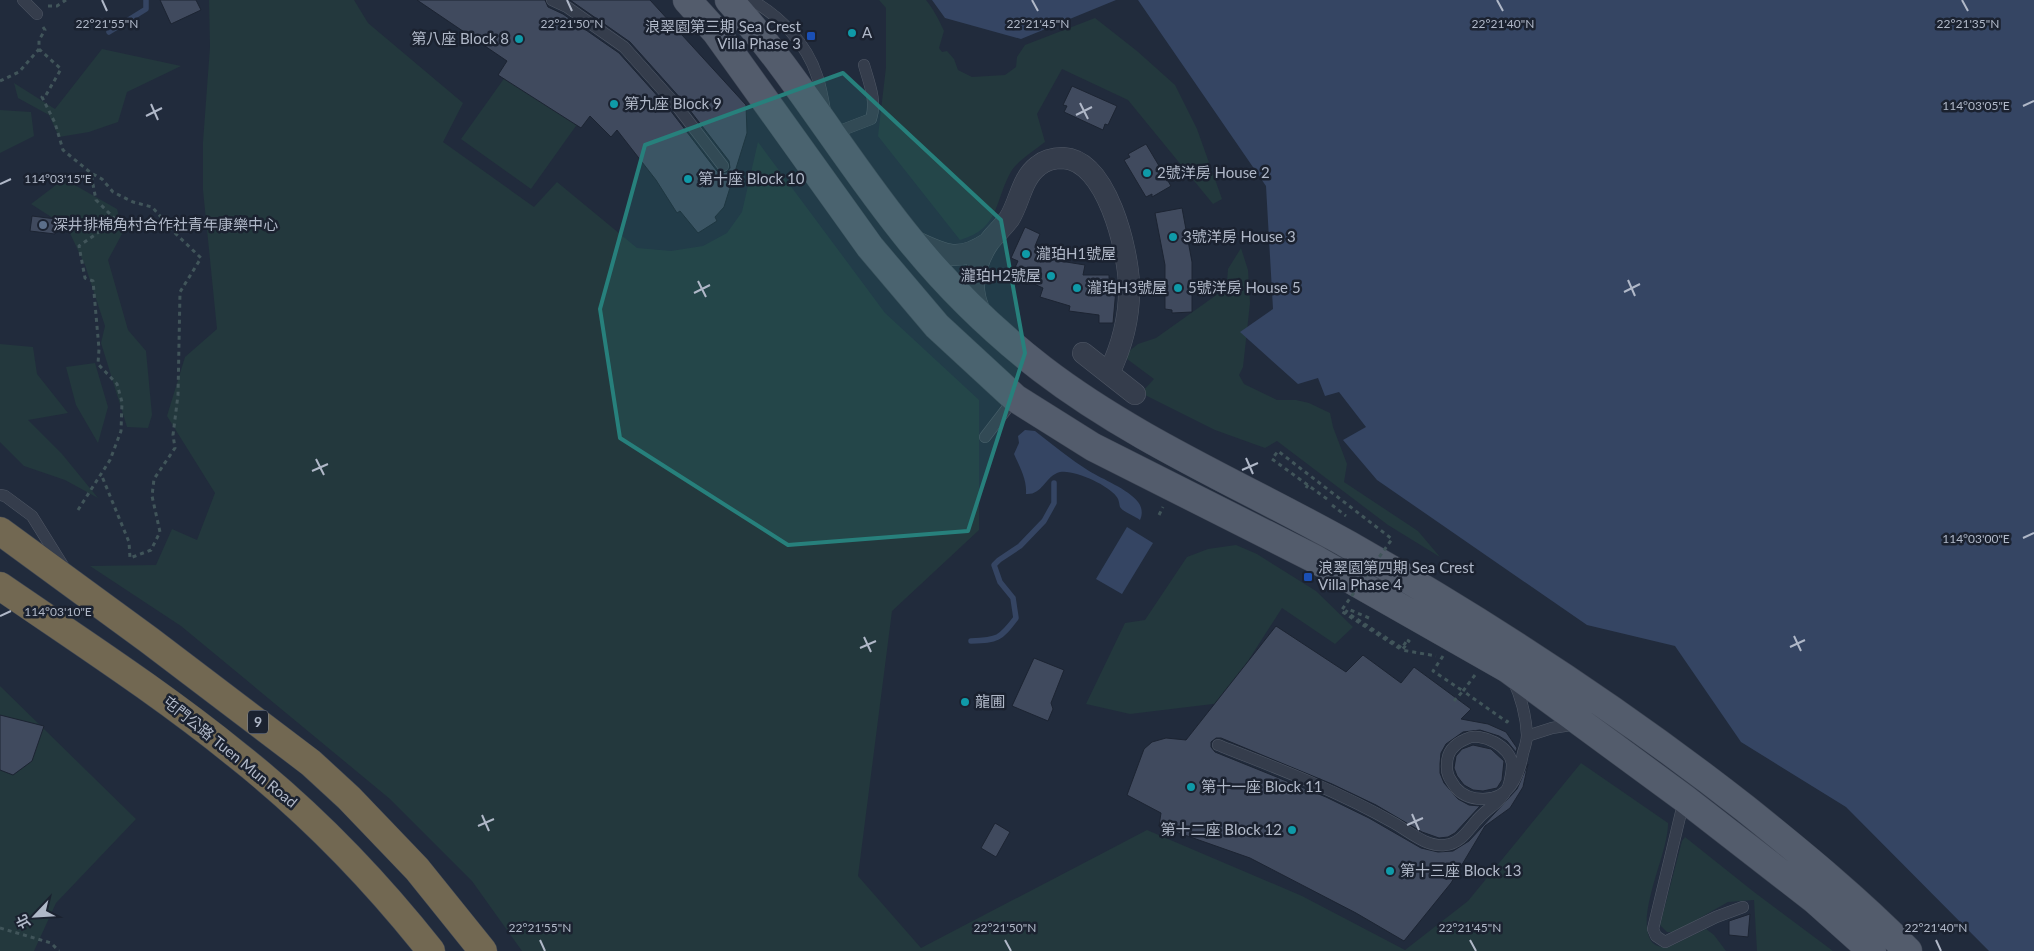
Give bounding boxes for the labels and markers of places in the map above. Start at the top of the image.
place label: 浪翠園第三期 Sea Crest Villa Phase 3 [645,17,802,52]
place label: A [862,23,873,41]
marker: A [846,27,858,39]
place label: 第八座 Block 8 [411,29,509,47]
marker: 浪翠園第三期 Sea Crest Villa Phase 3 [805,30,817,42]
marker: 第八座 Block 8 [513,33,525,45]
place label: 第九座 Block 9 [624,94,722,112]
marker: 第九座 Block 9 [608,98,620,110]
place label: 2號洋房 House 2 [1157,163,1270,181]
marker: 2號洋房 House 2 [1141,167,1153,179]
place label: 第十座 Block 10 [698,169,805,187]
marker: 第十座 Block 10 [682,173,694,185]
place label: 深井排棉角村合作社青年康樂中心 [53,215,278,233]
marker: 深井排棉角村合作社青年康樂中心 [37,219,49,231]
place label: 3號洋房 House 3 [1183,227,1296,245]
marker: 3號洋房 House 3 [1167,231,1179,243]
place label: 瀧珀H1號屋 [1036,244,1116,262]
marker: 瀧珀H1號屋 [1020,248,1032,260]
place label: 瀧珀H2號屋 [961,266,1041,284]
marker: 瀧珀H2號屋 [1045,270,1057,282]
place label: 瀧珀H3號屋 [1087,278,1167,296]
place label: 5號洋房 House 5 [1188,278,1301,296]
marker: 瀧珀H3號屋 [1071,282,1083,294]
marker: 5號洋房 House 5 [1172,282,1184,294]
place label: 浪翠園第四期 Sea Crest Villa Phase 4 [1318,558,1475,593]
marker: 浪翠園第四期 Sea Crest Villa Phase 4 [1302,571,1314,583]
place label: 龍圃 [975,692,1005,710]
marker: 龍圃 [959,696,971,708]
place label: 第十一座 Block 11 [1201,777,1322,795]
marker: 第十一座 Block 11 [1185,781,1197,793]
place label: 第十二座 Block 12 [1161,820,1282,838]
marker: 第十二座 Block 12 [1286,824,1298,836]
place label: 第十三座 Block 13 [1400,861,1521,879]
marker: 第十三座 Block 13 [1384,865,1396,877]

